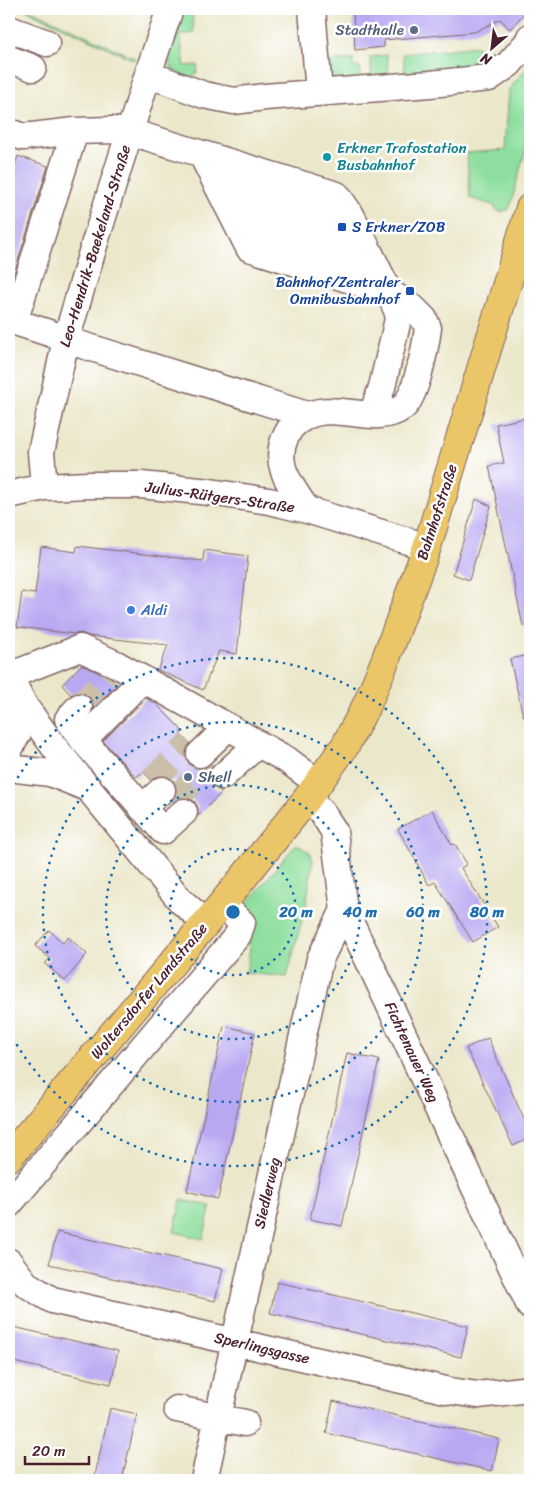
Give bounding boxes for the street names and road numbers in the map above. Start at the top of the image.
street label: Leo-Hendrik-Baekeland-Straße [52,141,138,350]
street label: Bahnhofstraße [409,460,465,563]
street label: Julius-Rütgers-Straße [143,473,297,520]
street label: Woltersdorfer Landstraße [84,917,214,1065]
street label: Fichtenauer Weg [377,997,447,1107]
street label: Siedlerweg [246,1154,288,1231]
street label: Sperlingsgasse [212,1324,313,1372]

